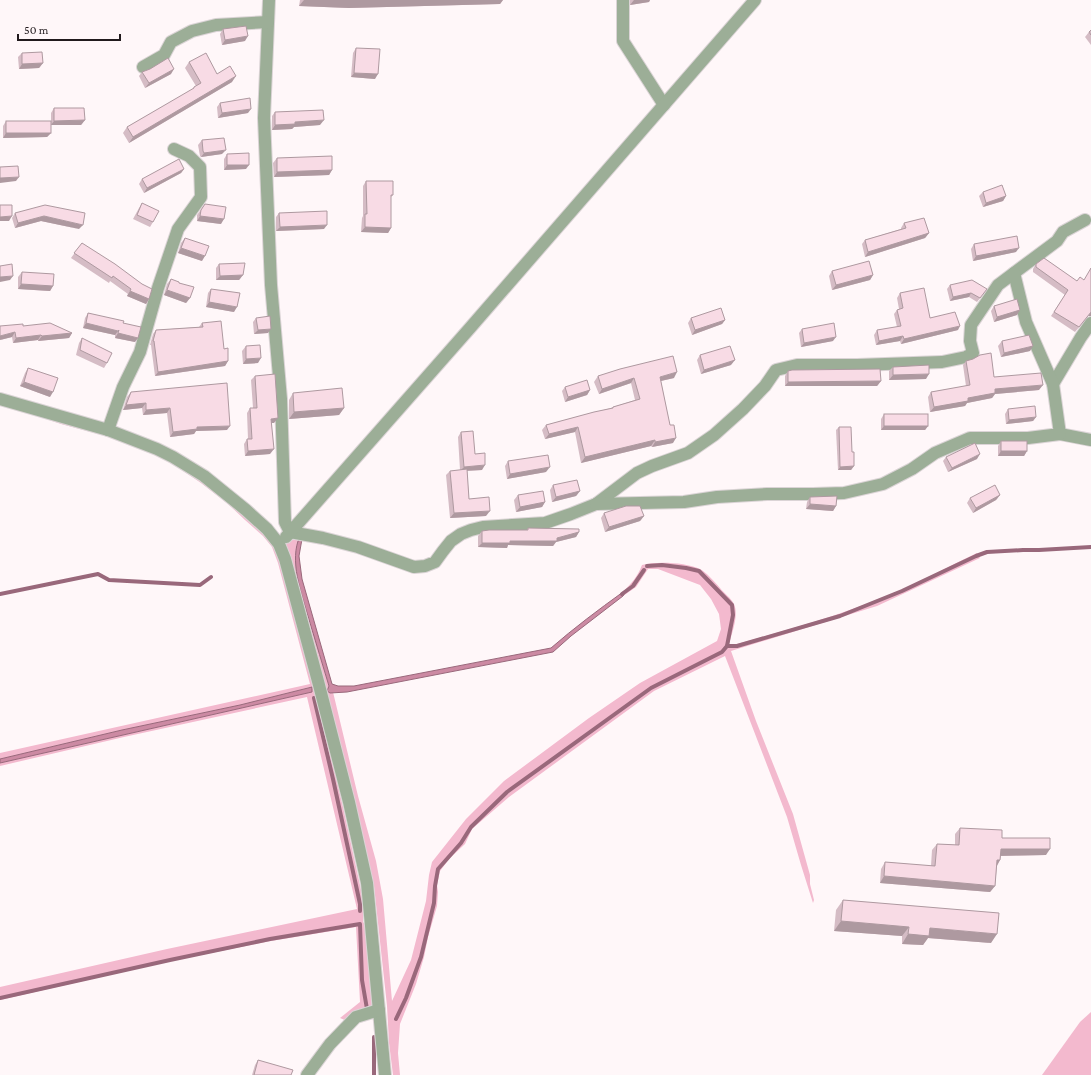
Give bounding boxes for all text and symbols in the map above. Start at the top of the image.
scale bar [18,16,120,42]
text: 50 m [24,23,49,37]

